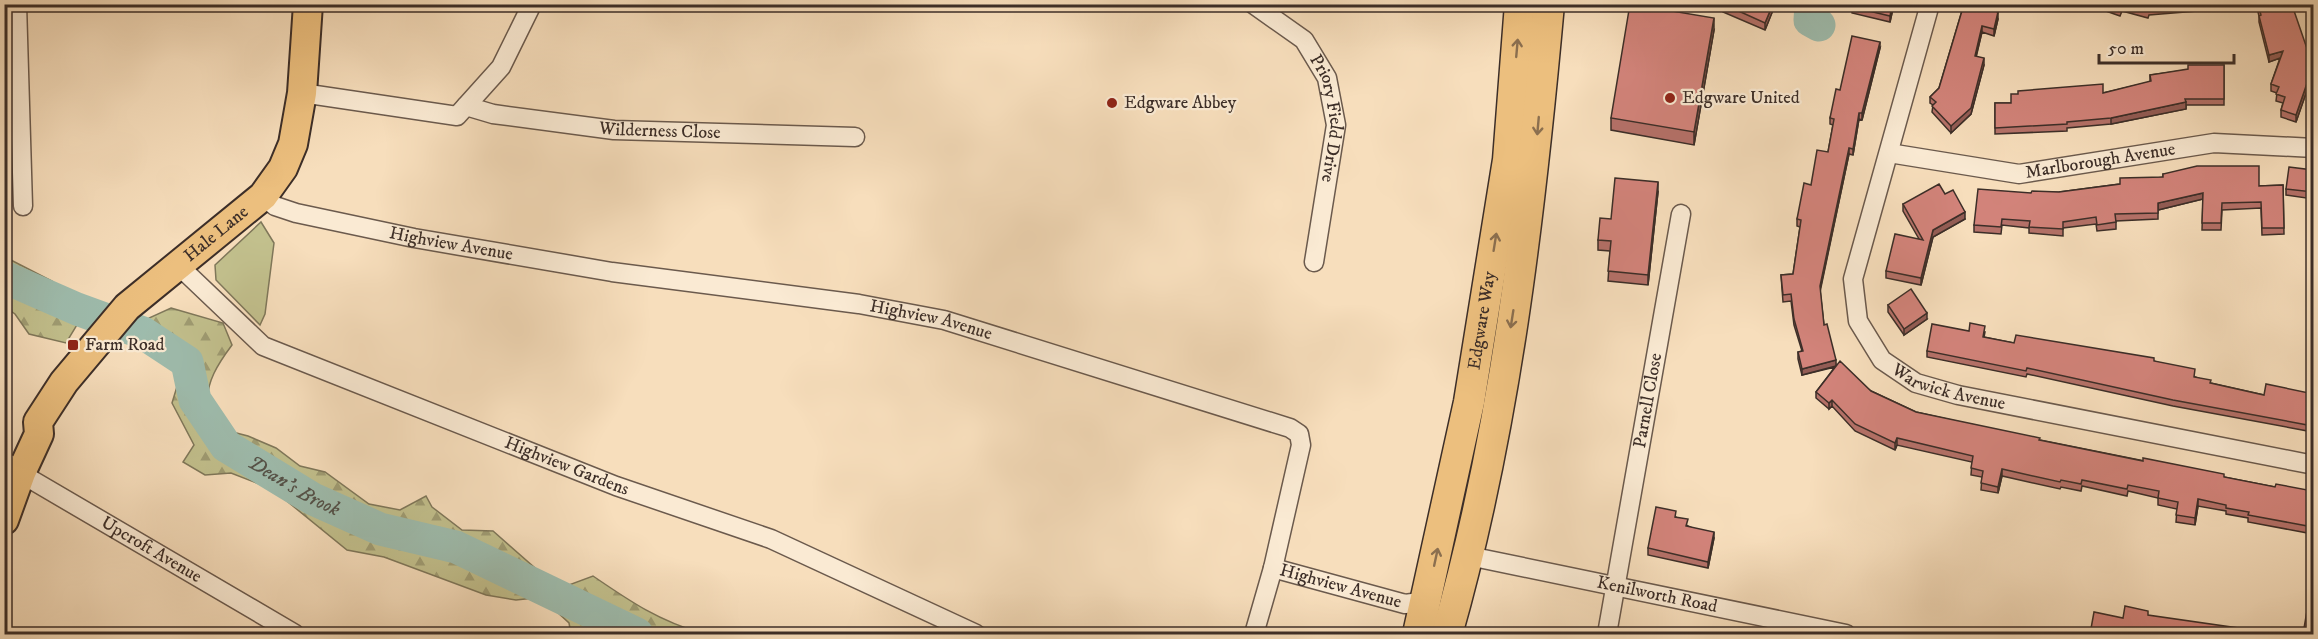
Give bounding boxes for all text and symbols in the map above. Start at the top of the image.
scale bar [2099,27,2234,65]
text: 50 m [2108,38,2144,60]
one-way arrow [1512,39,1523,58]
street label: Priory Field Drive [1304,51,1347,184]
place label: Edgware United [1682,87,1800,109]
marker: Edgware United [1663,91,1677,105]
place label: Edgware Abbey [1124,92,1237,114]
marker: Edgware Abbey [1105,96,1119,110]
one-way arrow [1532,115,1543,135]
street label: Wilderness Close [597,117,721,144]
street label: Marlborough Avenue [2024,138,2177,184]
street label: Hale Lane [180,201,253,267]
street label: Highview Avenue [387,222,515,266]
one-way arrow [1490,232,1501,252]
street label: Edgware Way [1463,269,1501,371]
street label: Highview Avenue [868,295,995,345]
one-way arrow [1506,308,1517,328]
place label: Farm Road [85,334,165,356]
marker: Farm Road [66,338,80,352]
street label: Parnell Close [1629,351,1667,450]
street label: Warwick Avenue [1887,358,2007,415]
street label: Highview Gardens [501,432,632,501]
water label: Dean's Brook [243,450,345,522]
street label: Upcroft Avenue [97,512,206,588]
one-way arrow [1431,548,1443,567]
street label: Highview Avenue [1277,559,1404,613]
street label: Kenilworth Road [1595,572,1719,618]

